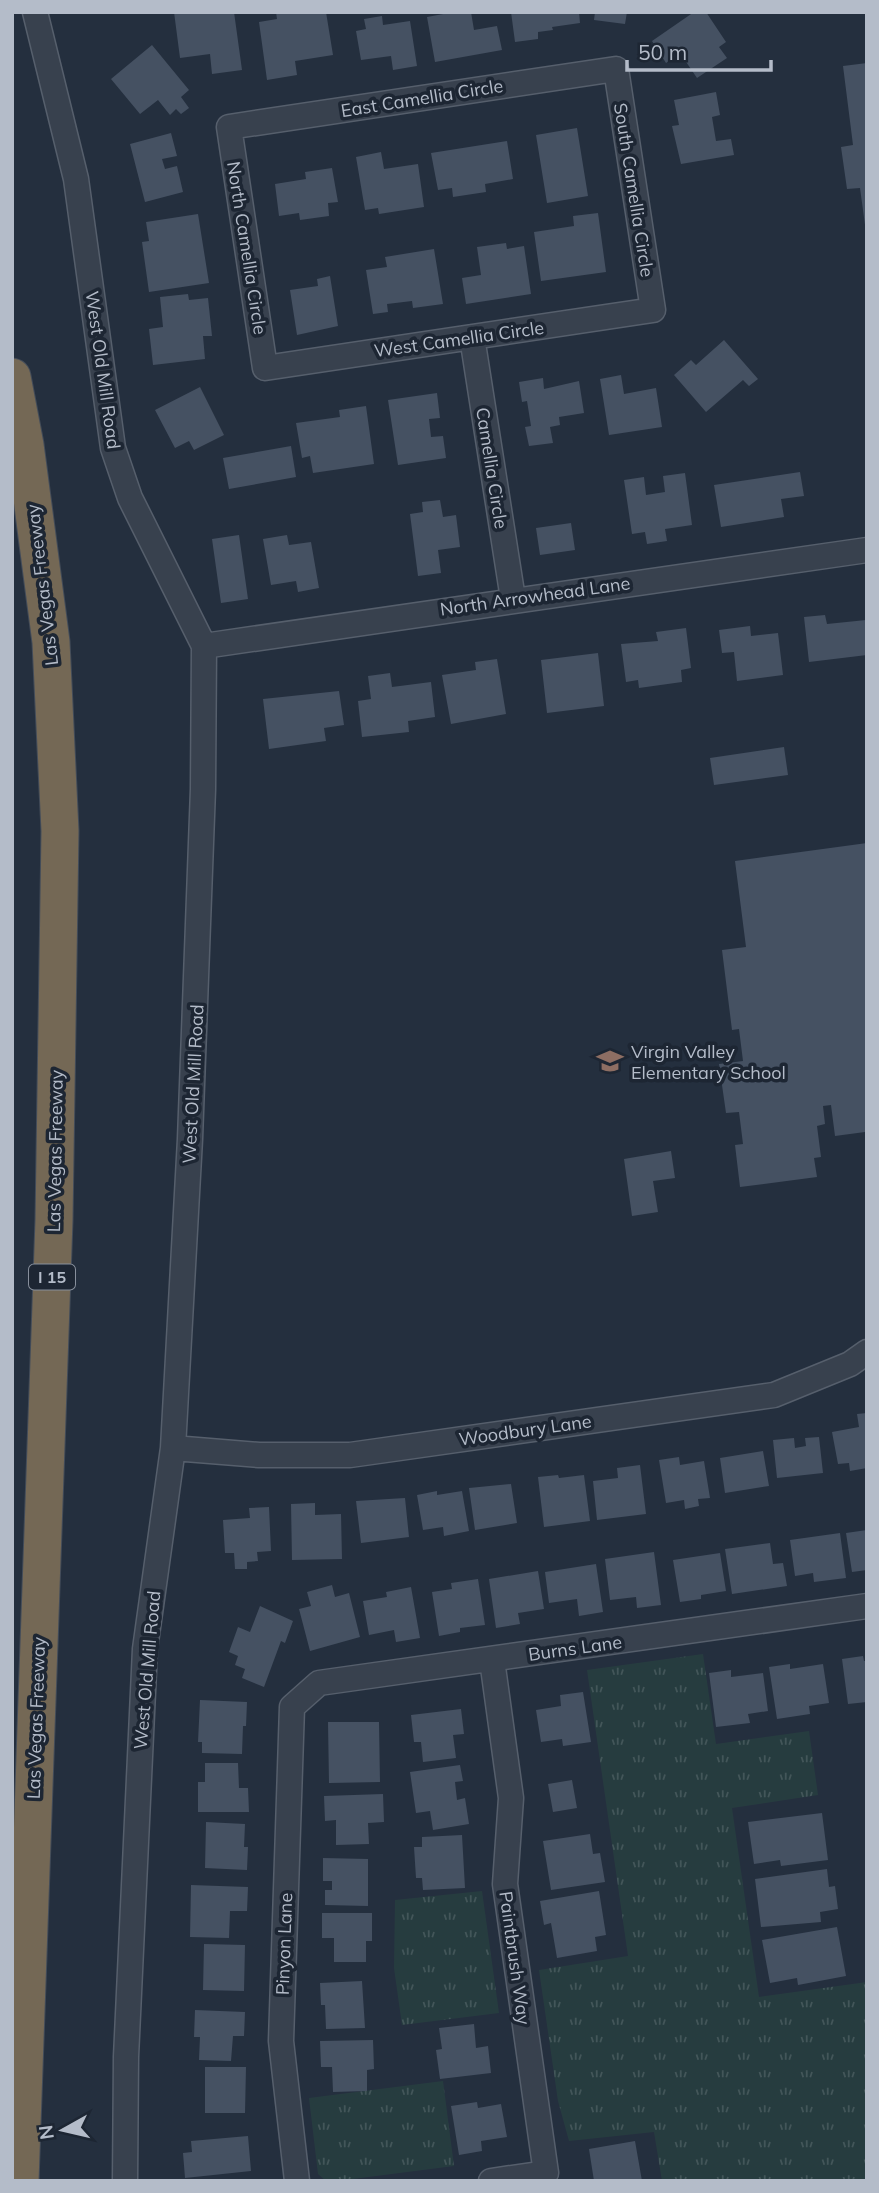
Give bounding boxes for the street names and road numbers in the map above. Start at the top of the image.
street label: East Camellia Circle [339,74,505,122]
street label: South Camellia Circle [609,101,659,279]
street label: North Camellia Circle [222,160,272,336]
street label: West Old Mill Road [81,289,125,451]
street label: West Camellia Circle [373,316,545,362]
street label: Camellia Circle [471,406,513,530]
street label: Las Vegas Freeway [21,503,63,667]
street label: North Arrowhead Lane [438,571,632,621]
street label: West Old Mill Road [177,1004,209,1164]
street label: Las Vegas Freeway [42,1069,68,1232]
road number: I 15 [29,1264,75,1289]
street label: Woodbury Lane [457,1409,593,1451]
street label: West Old Mill Road [129,1590,165,1750]
street label: Burns Lane [527,1630,623,1666]
street label: Las Vegas Freeway [22,1636,50,1800]
street label: Paintbrush Way [494,1890,536,2027]
street label: Pinyon Lane [271,1892,297,1996]

